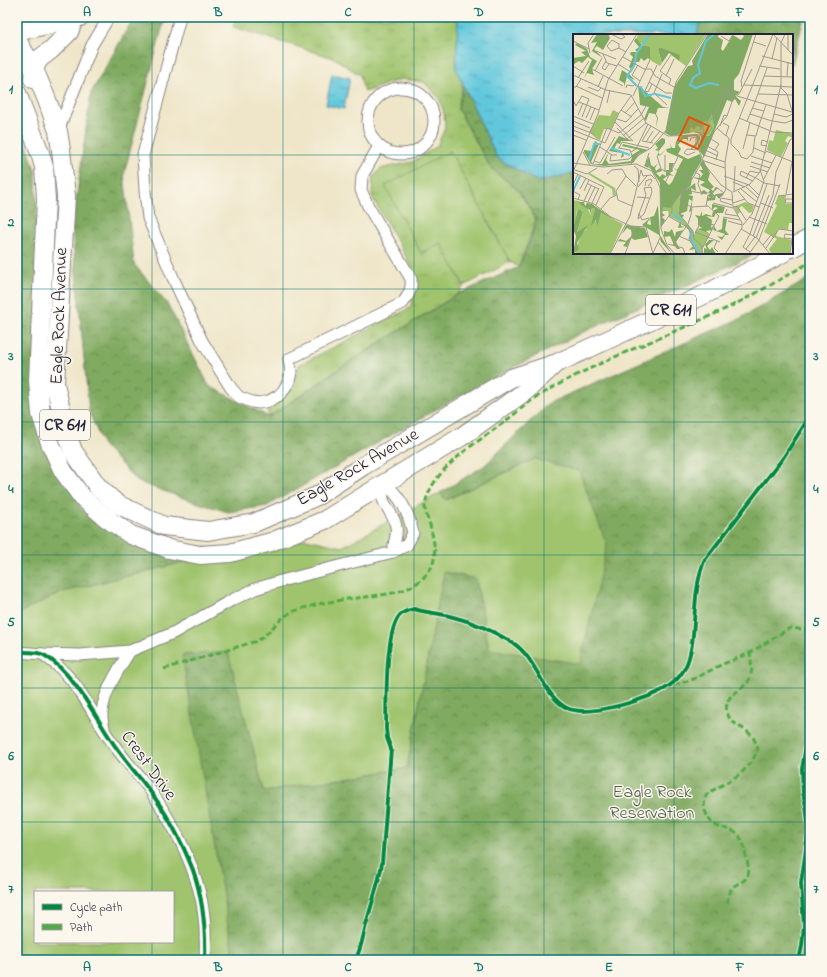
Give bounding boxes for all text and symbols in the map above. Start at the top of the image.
text: A [83,3,91,22]
text: B [213,3,223,22]
text: C [344,3,352,22]
text: D [473,3,484,22]
text: E [605,3,613,22]
text: F [735,3,745,22]
inset map [573,34,793,254]
text: 1 [9,80,14,99]
text: 1 [814,80,819,99]
text: 2 [7,213,15,232]
text: 2 [812,213,820,232]
street label: Eagle Rock Avenue [45,246,76,385]
road number: CR 611 [646,295,696,325]
text: 3 [7,347,14,366]
text: 3 [812,347,819,366]
road number: CR 611 [40,410,90,440]
street label: Eagle Rock Avenue [292,422,425,514]
text: 4 [7,480,14,499]
text: 4 [812,480,819,499]
text: 5 [7,613,15,632]
text: 5 [812,613,820,632]
street label: Crest Drive [114,726,183,807]
text: 6 [7,747,14,766]
text: 6 [812,747,819,766]
park label: Eagle Rock Reservation [609,780,695,827]
text: 7 [8,880,14,899]
text: 7 [813,880,819,899]
legend [34,891,174,943]
text: Cycle path [70,899,122,918]
text: Path [70,919,93,937]
text: A [83,958,91,977]
text: B [213,958,223,977]
text: C [344,958,352,977]
text: D [473,958,484,977]
text: E [605,958,613,977]
text: F [735,958,745,977]

